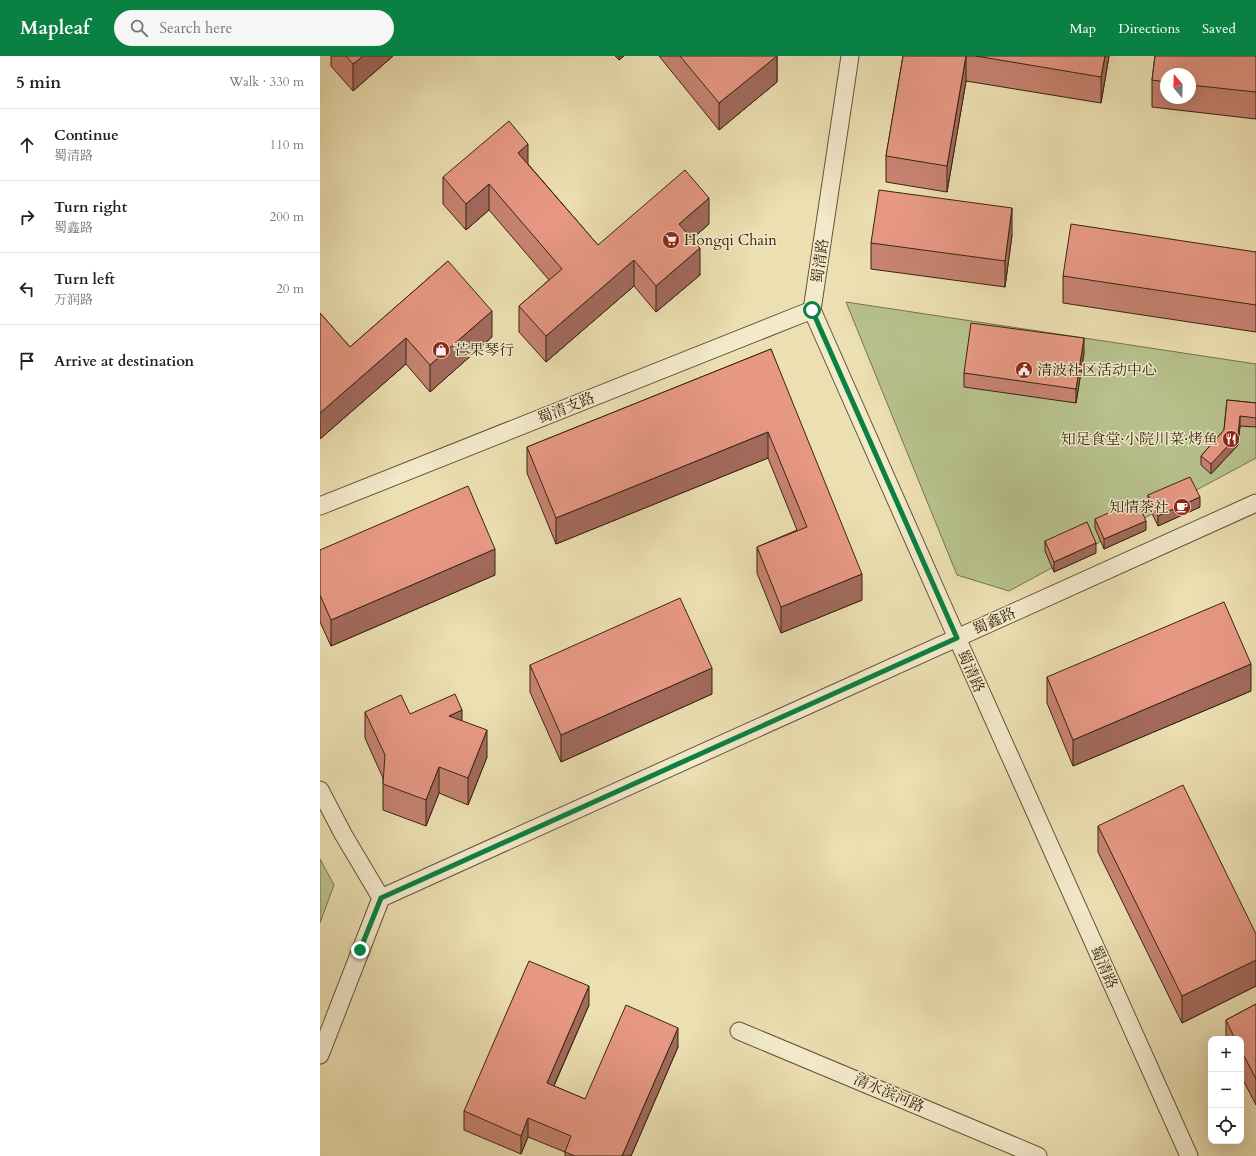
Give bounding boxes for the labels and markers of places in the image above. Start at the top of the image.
supermarket icon: Hongqi Chain [661,230,681,250]
place label: Hongqi Chain [684,230,777,250]
shop icon: 芒果琴行 [431,340,451,360]
place label: 芒果琴行 [454,340,514,360]
public building icon: 清波社区活动中心 [1014,360,1034,380]
place label: 清波社区活动中心 [1037,360,1157,380]
place label: 知足食堂·小院川菜·烤鱼 [1060,429,1218,449]
restaurant icon: 知足食堂·小院川菜·烤鱼 [1221,429,1241,449]
place label: 知情茶社 [1109,497,1169,517]
cafe icon: 知情茶社 [1172,497,1192,517]

